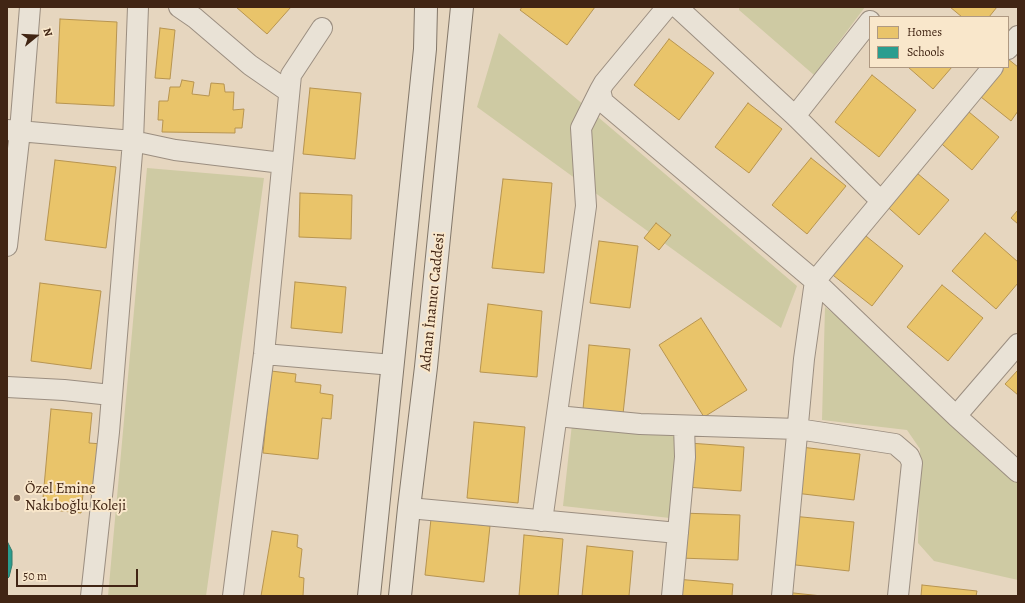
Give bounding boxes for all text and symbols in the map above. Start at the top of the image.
north arrow [16,16,56,56]
legend [869,16,1009,68]
text: Homes [907,24,942,40]
text: N [40,26,56,38]
text: Schools [907,44,944,60]
street label: Adnan İnanıcı Caddesi [417,232,449,372]
place label: Özel Emine Nakıboğlu Koleji [25,480,126,515]
marker: Özel Emine Nakıboğlu Koleji [12,493,22,503]
scale bar [18,561,140,587]
text: 50 m [23,568,47,584]

